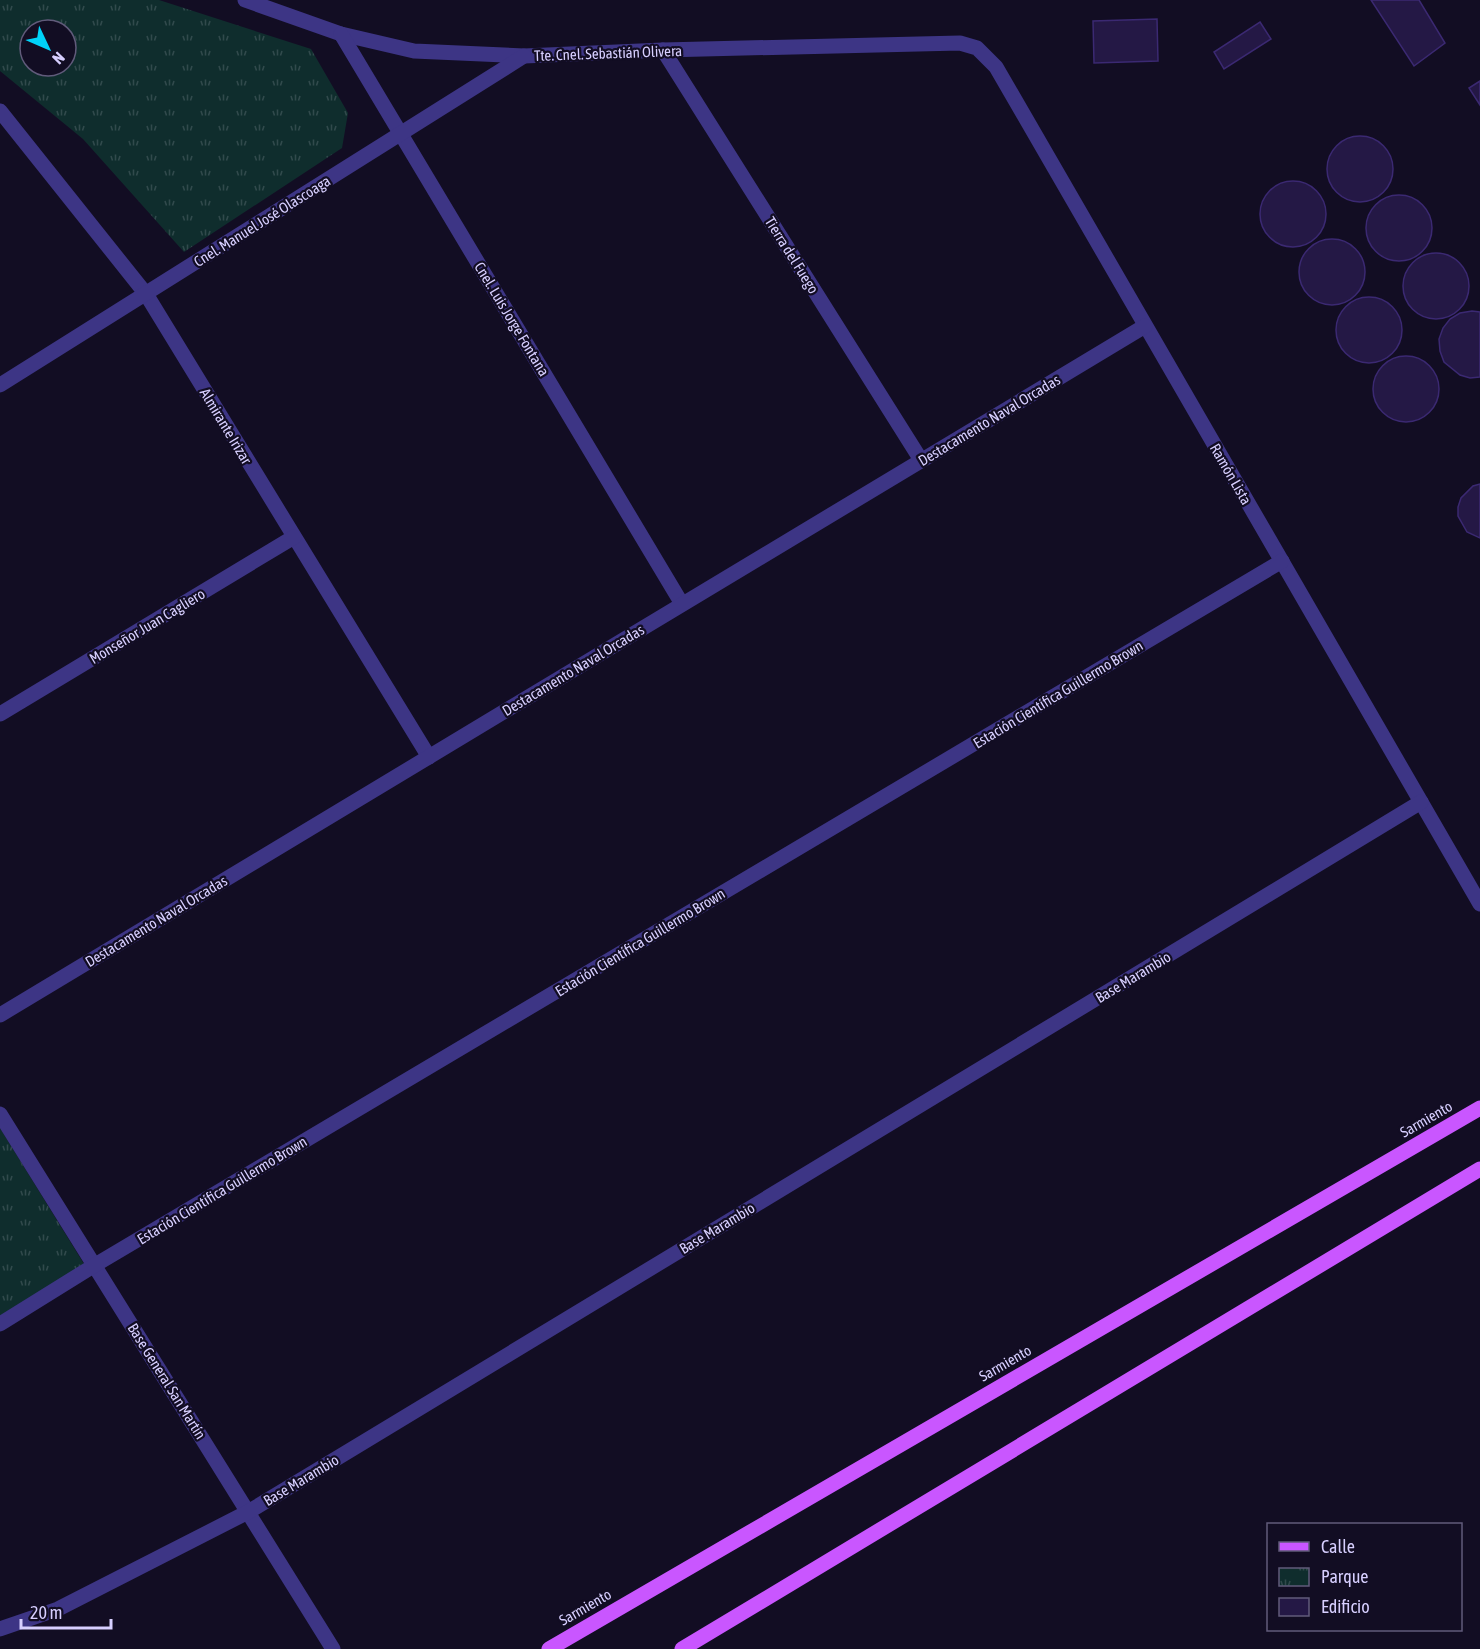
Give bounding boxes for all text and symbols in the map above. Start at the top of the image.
north arrow [18,18,78,78]
street label: Tte. Cnel. Sebastián Olivera [534,42,682,64]
text: N [49,49,69,68]
street label: Cnel. Manuel José Olascoaga [191,172,333,270]
street label: Tierra del Fuego [762,214,822,296]
street label: Cnel. Luis Jorge Fontana [471,259,553,379]
street label: Destacamento Naval Orcadas [915,371,1063,469]
street label: Almirante Irizar [197,385,256,468]
street label: Ramón Lista [1207,441,1255,507]
street label: Monseñor Juan Cagliero [86,585,208,667]
street label: Destacamento Naval Orcadas [499,621,647,719]
street label: Estación Científica Guillermo Brown [970,637,1146,751]
street label: Destacamento Naval Orcadas [82,872,230,970]
street label: Estación Científica Guillermo Brown [552,885,728,999]
street label: Base Marambio [1092,948,1174,1006]
street label: Sarmiento [1397,1097,1455,1141]
street label: Estación Científica Guillermo Brown [134,1133,310,1247]
street label: Base Marambio [676,1199,758,1257]
street label: Base General San Martín [125,1320,209,1442]
street label: Sarmiento [976,1341,1034,1385]
street label: Base Marambio [260,1451,342,1509]
legend [1267,1523,1462,1631]
text: Calle [1321,1536,1355,1557]
text: Parque [1321,1566,1369,1587]
street label: Sarmiento [556,1585,614,1629]
scale bar [21,1592,111,1630]
text: Edificio [1321,1596,1370,1617]
text: 20 m [30,1602,62,1623]

